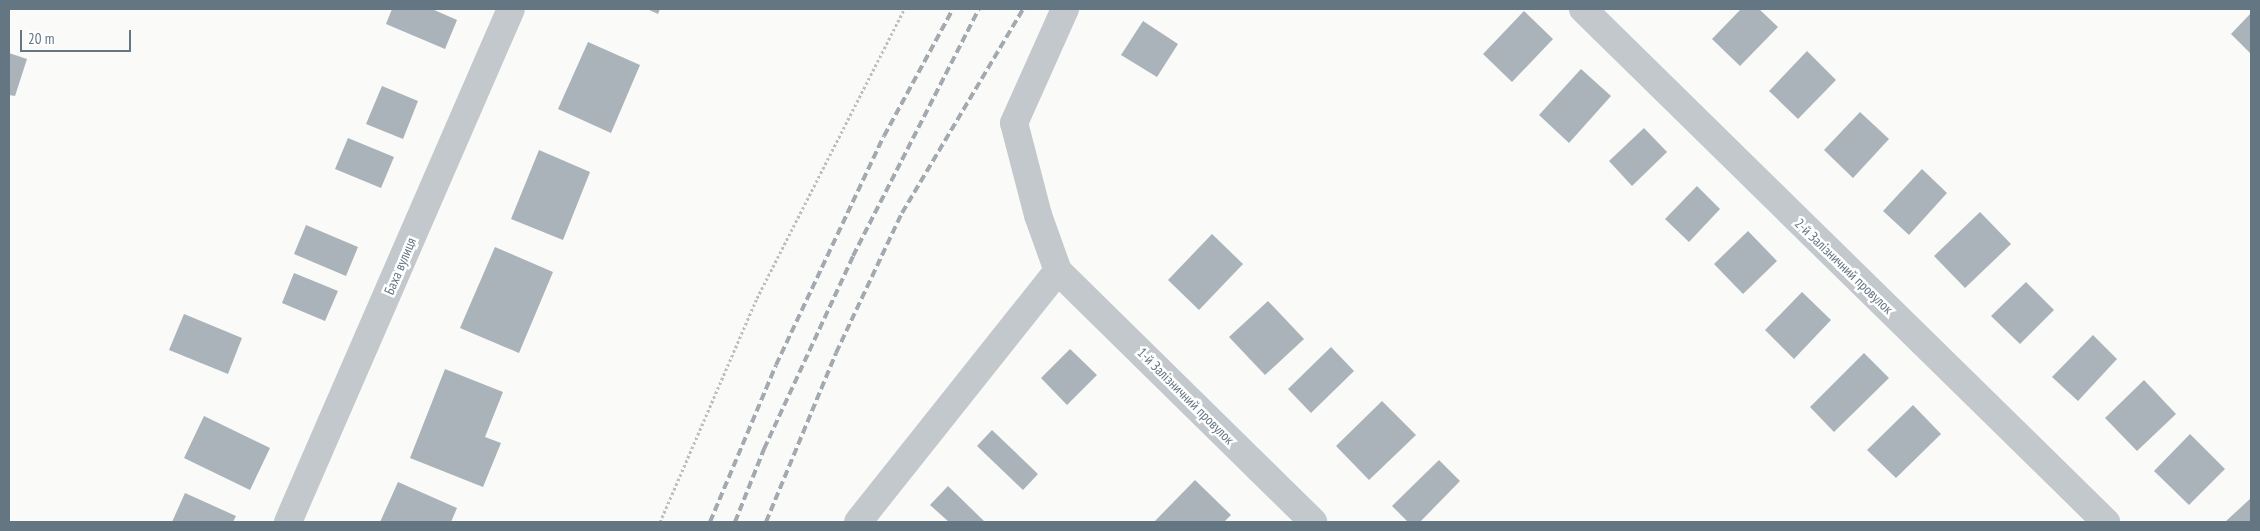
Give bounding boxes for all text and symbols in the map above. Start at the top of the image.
scale bar [22,20,134,52]
text: 20 m [28,29,54,48]
street label: 2-й Залізничний провулок [1791,215,1897,317]
street label: Баха вулиця [380,235,420,297]
street label: 1-й Залізничний провулок [1134,344,1238,448]

